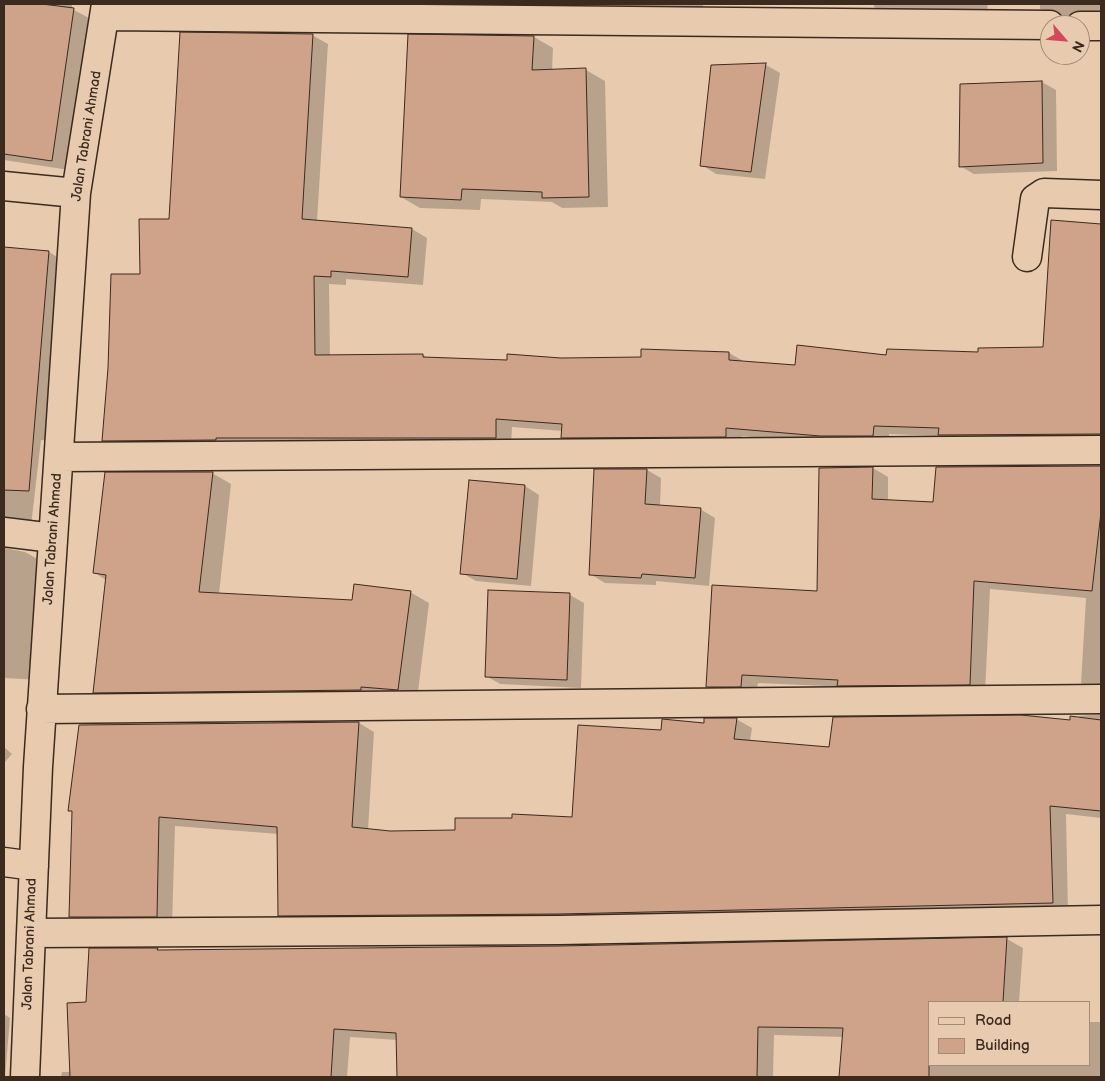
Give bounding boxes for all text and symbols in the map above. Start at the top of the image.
north arrow [1040,15,1090,65]
text: N [1068,38,1088,55]
street label: Jalan Tabrani Ahmad [68,70,106,202]
street label: Jalan Tabrani Ahmad [40,473,66,605]
street label: Jalan Tabrani Ahmad [19,878,41,1010]
legend [928,1001,1090,1066]
text: Road [975,1011,1011,1030]
text: Building [975,1036,1030,1055]

